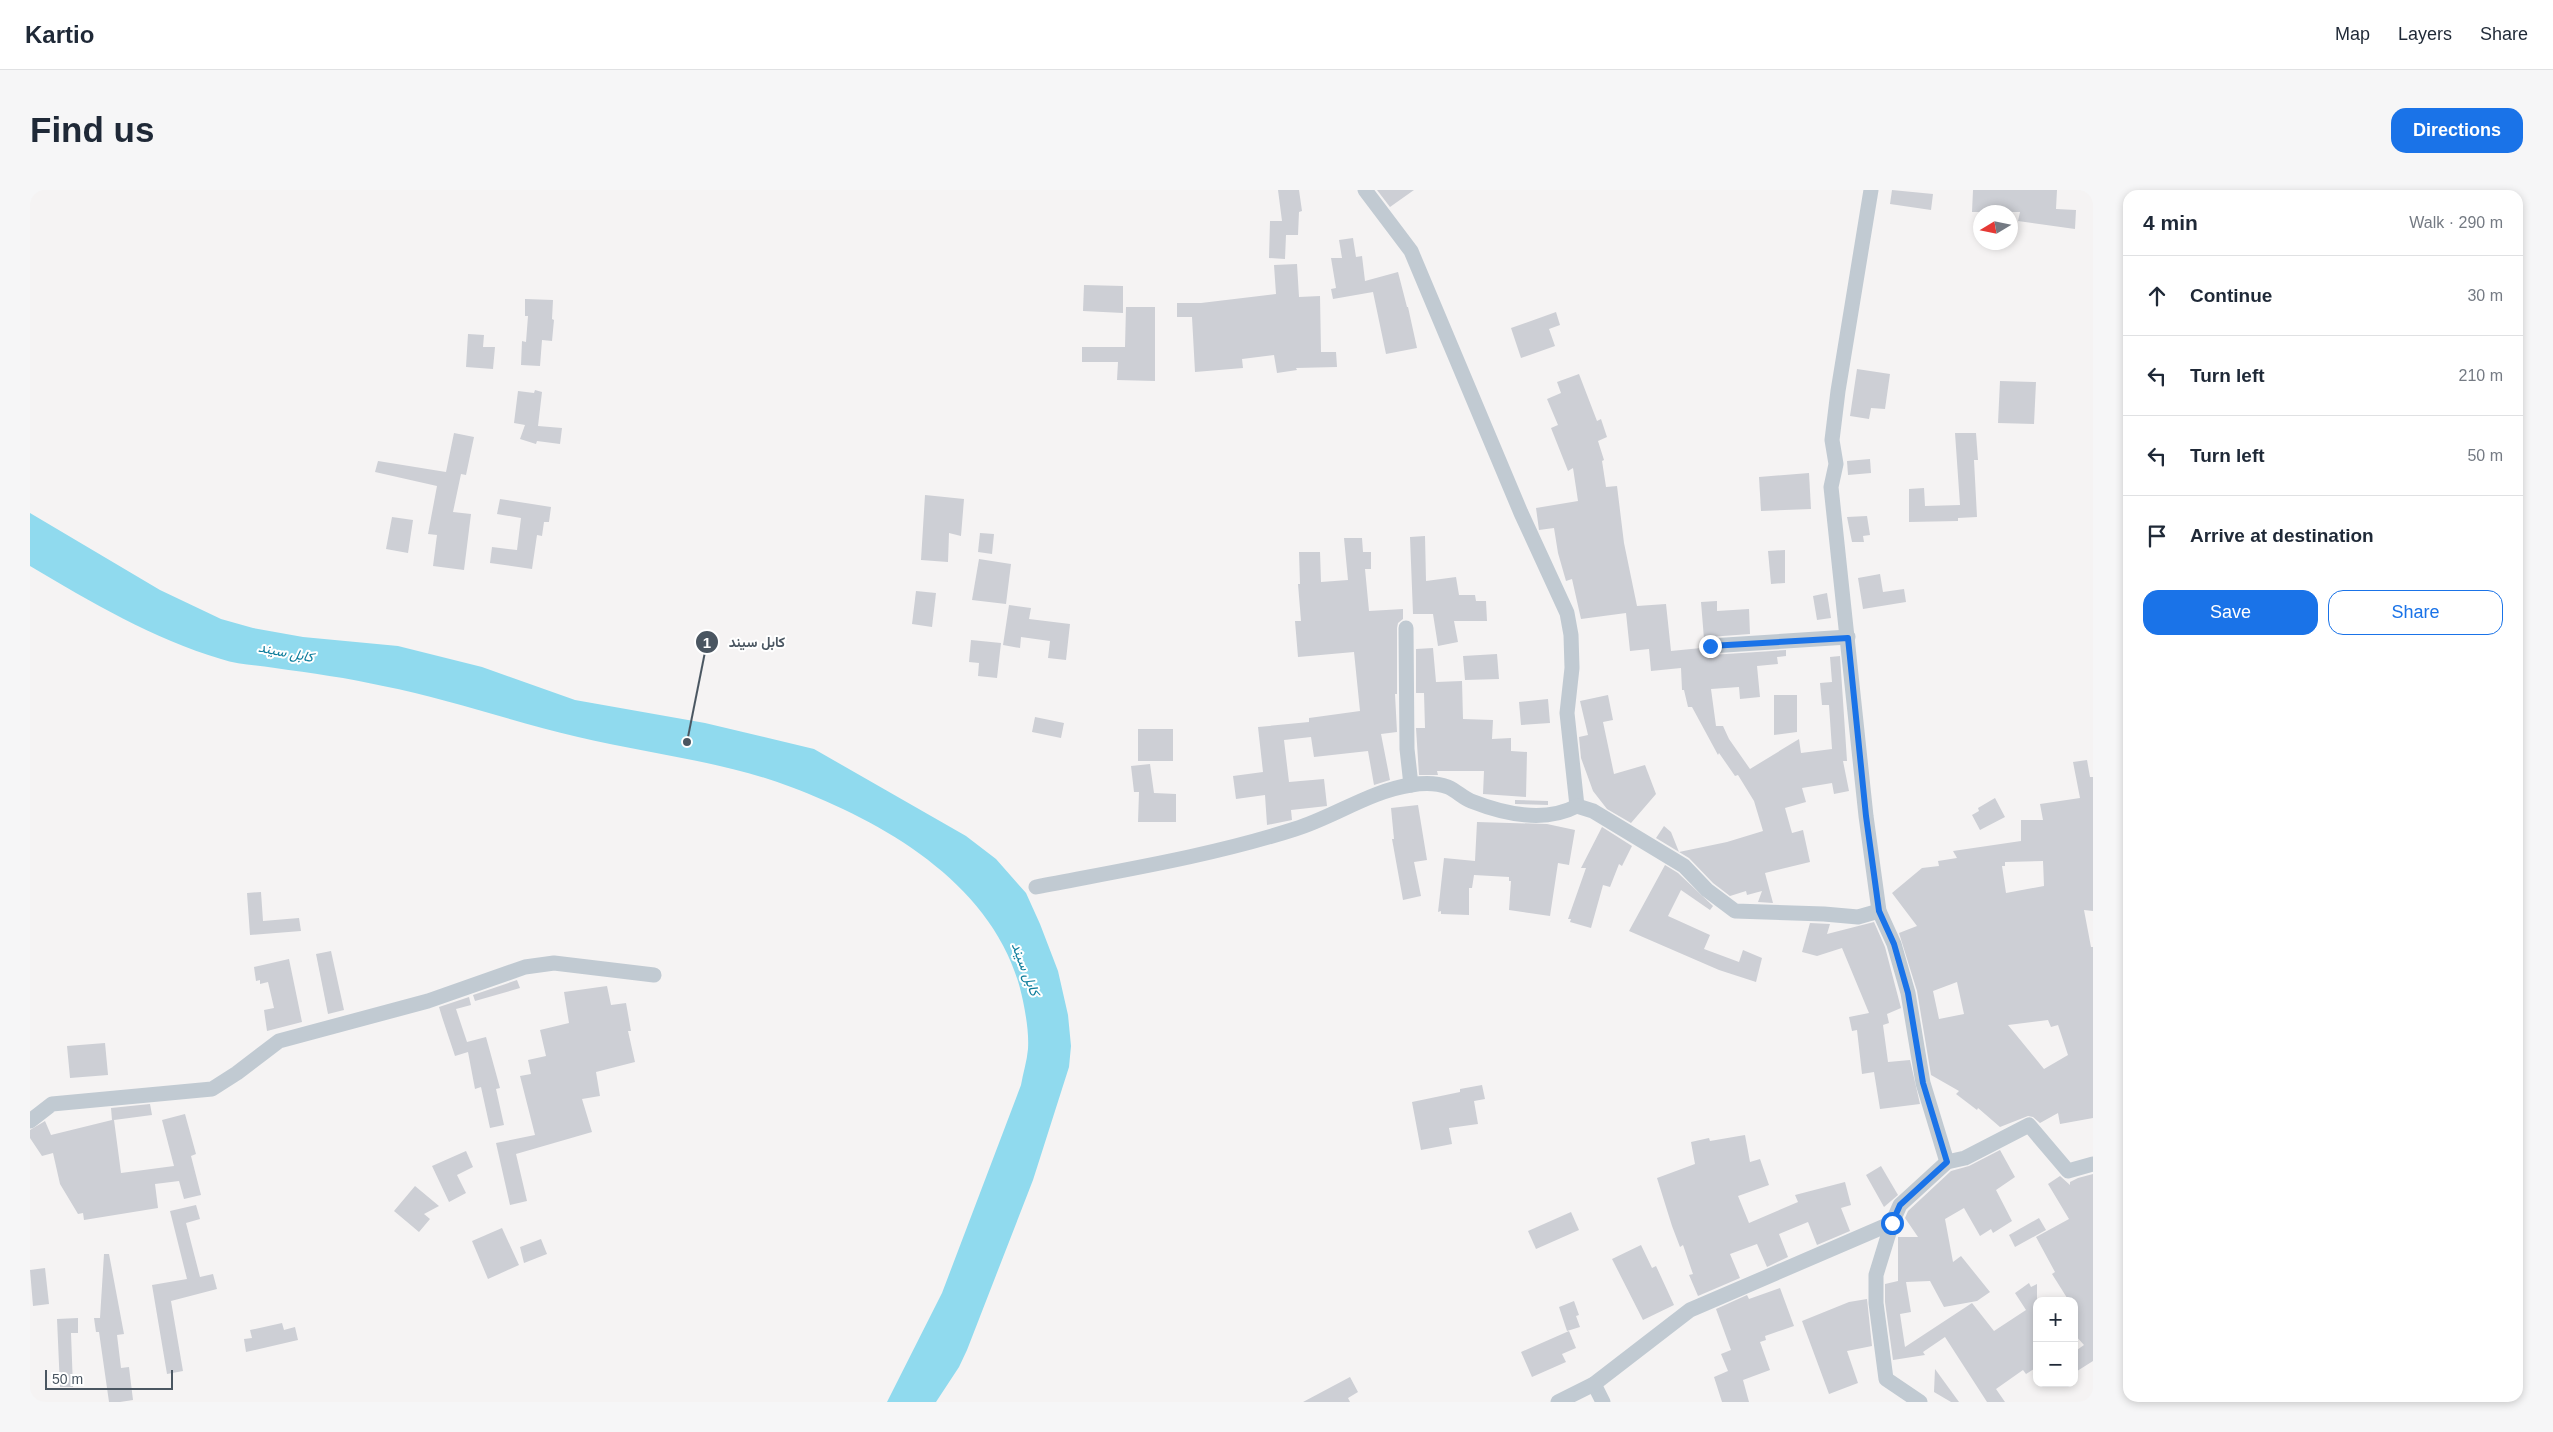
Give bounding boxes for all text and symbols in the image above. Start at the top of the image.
text: Kartio [25,21,94,48]
text: Map [2335,24,2370,44]
text: Layers [2398,24,2452,44]
text: Share [2480,24,2528,44]
button: Directions [2391,108,2523,153]
text: Find us [30,110,154,149]
north arrow [1973,205,2018,250]
text: 4 min [2143,211,2198,234]
text: Walk · 290 m [2409,214,2503,231]
icon: ahead [2143,282,2171,310]
text: Continue [2190,285,2272,306]
text: 30 m [2467,287,2503,304]
icon: left [2143,362,2171,390]
text: Turn left [2190,365,2265,386]
text: 210 m [2459,367,2503,384]
icon: left [2143,442,2171,470]
text: Turn left [2190,445,2265,466]
text: 50 m [2467,447,2503,464]
icon: arrive [2143,522,2171,550]
text: Arrive at destination [2190,525,2374,546]
button: Save [2143,590,2318,635]
button: Share [2328,590,2503,635]
callout: کابل سيند [694,628,796,657]
text: 1 [703,634,711,651]
text: کابل سيند [729,634,785,651]
route end [1699,635,1722,658]
water label: کابل سيند [257,639,318,667]
water label: کابل سيند [1008,940,1044,1001]
route start [1881,1212,1904,1235]
map controls [2033,1297,2078,1387]
button: + [2033,1297,2078,1342]
button: − [2033,1342,2078,1387]
scale bar [45,1367,172,1390]
text: 50 m [52,1371,83,1387]

